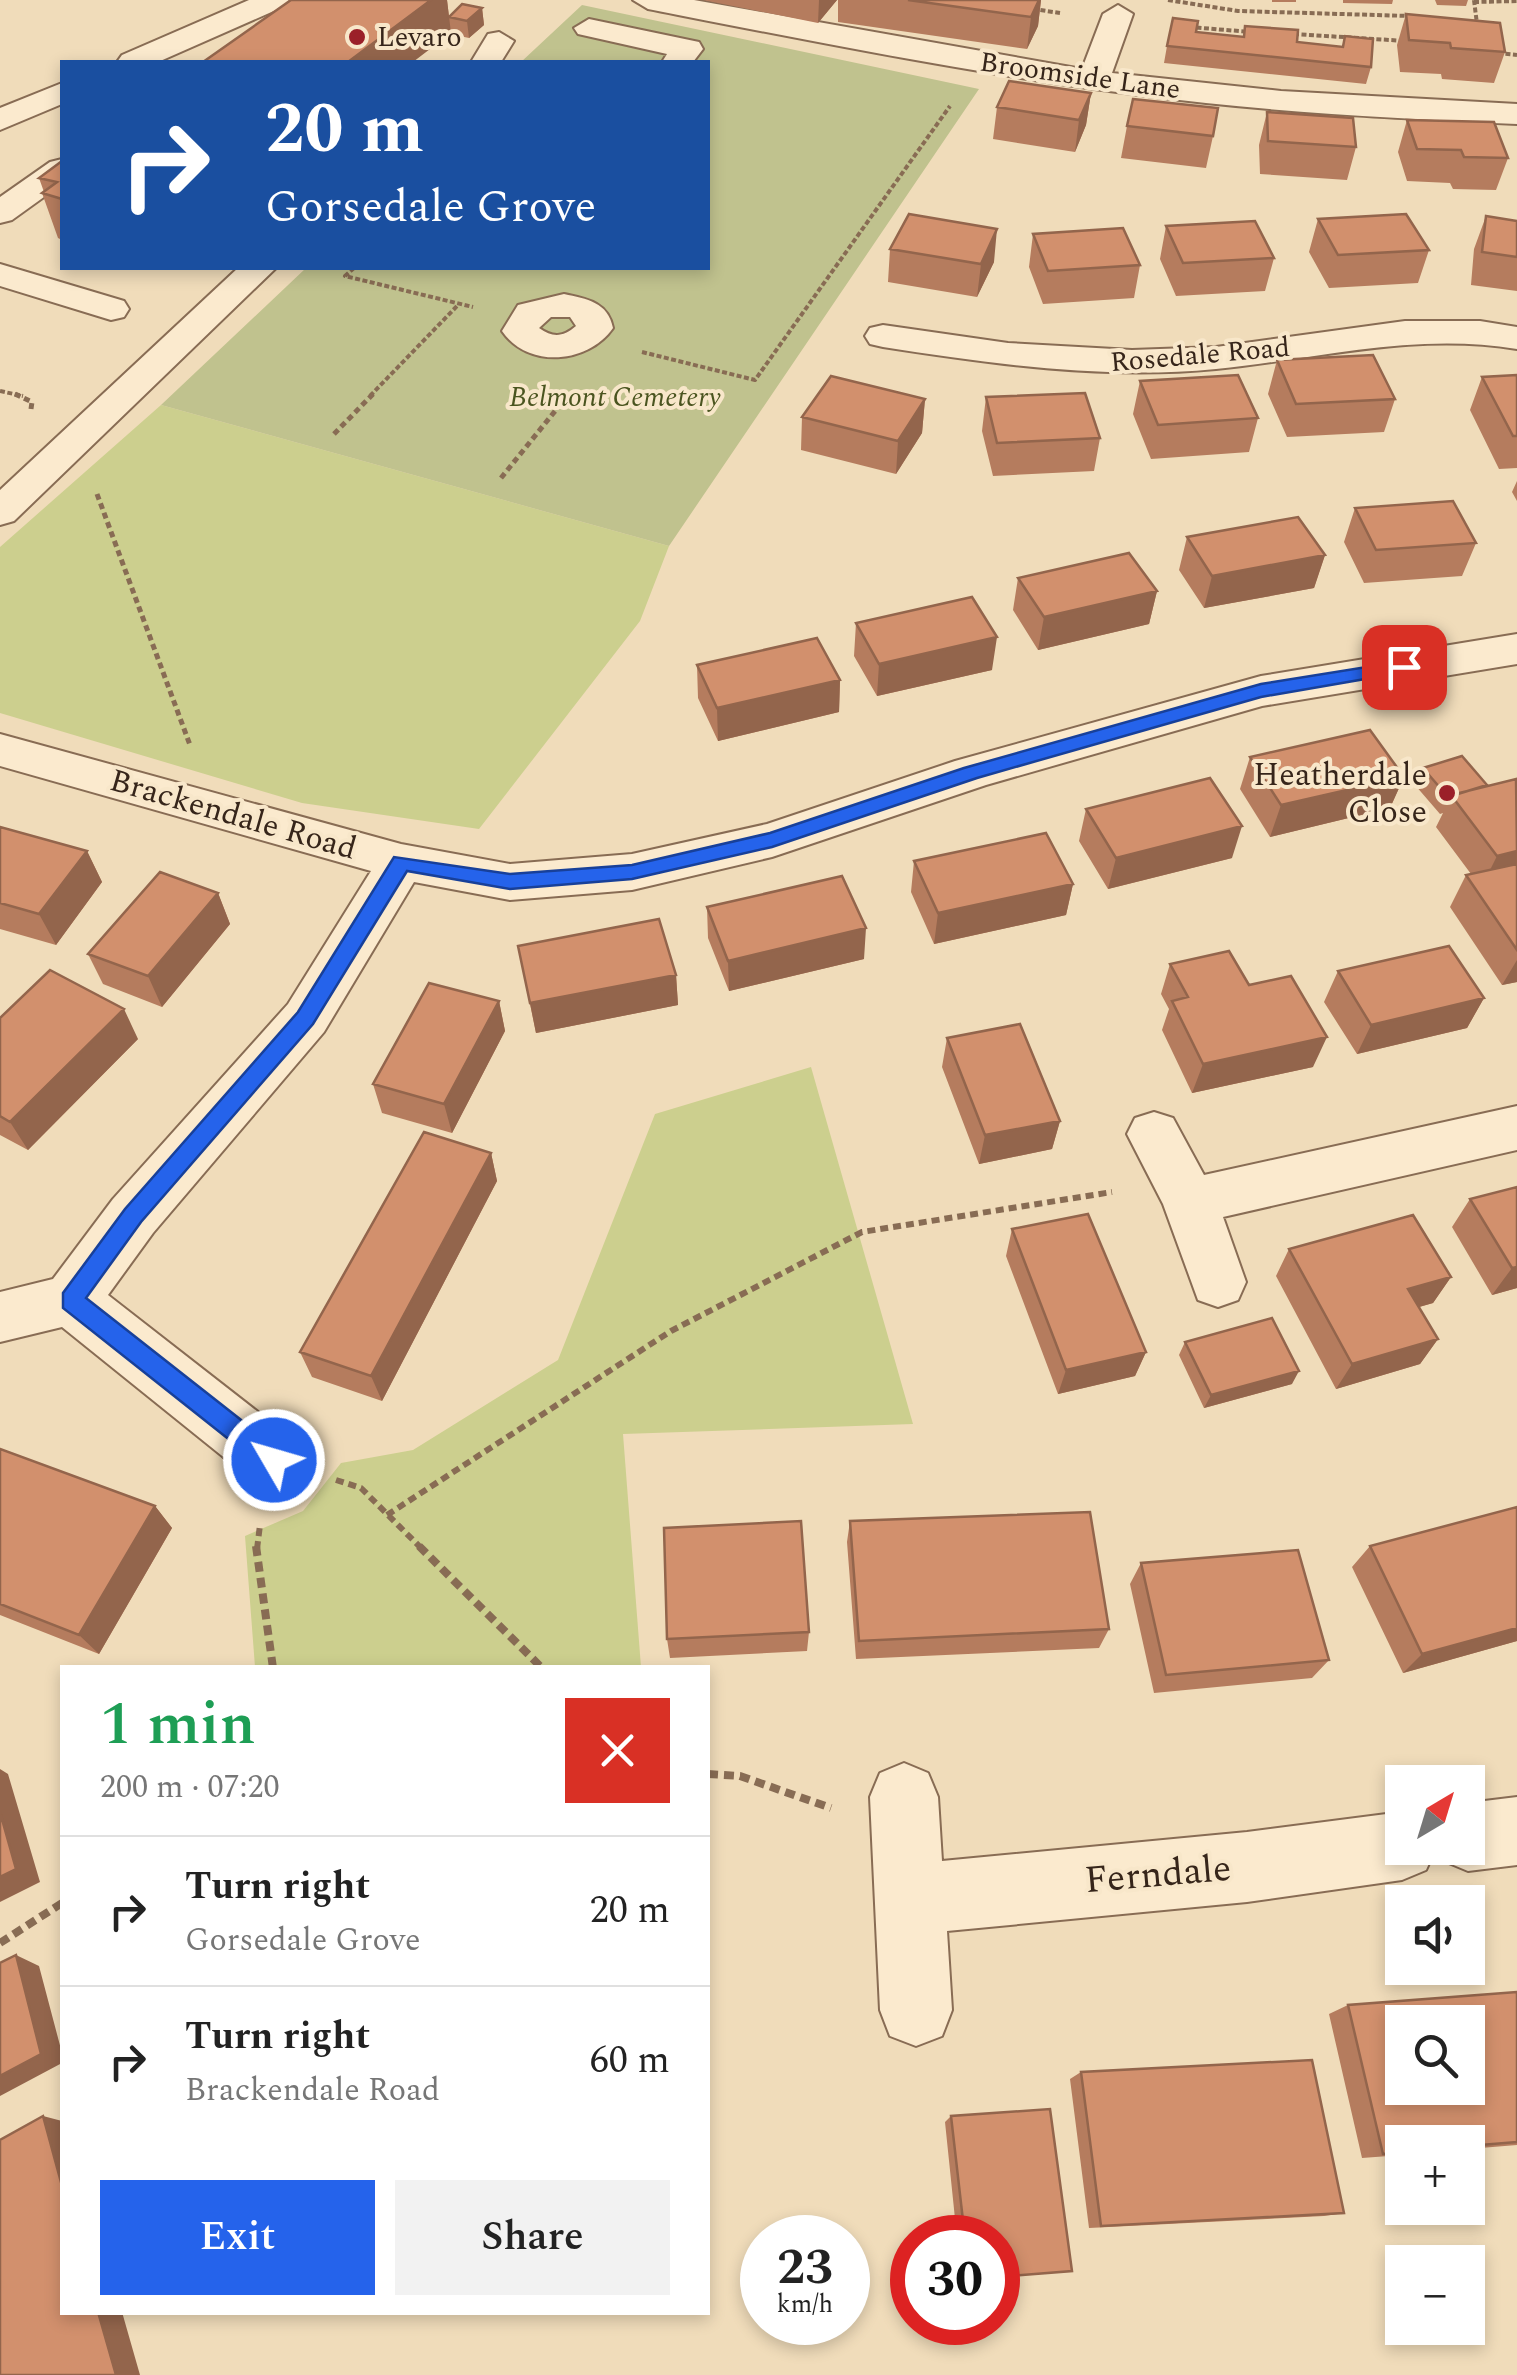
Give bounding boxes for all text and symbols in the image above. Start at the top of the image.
place label: Levaro [377,16,462,59]
marker: Levaro [346,26,368,48]
street label: Broomside Lane [977,41,1183,111]
text: 20 m [265,77,424,183]
icon: right [100,100,230,230]
text: Gorsedale Grove [265,173,596,242]
street label: Rosedale Road [1108,326,1292,384]
park label: Belmont Cemetery [509,376,721,419]
pin [1362,625,1447,710]
icon: arrive [1377,640,1432,695]
place label: Heatherdale Close [1253,751,1427,837]
street label: Brackendale Road [104,756,362,874]
marker: Heatherdale Close [1436,782,1458,804]
position arrow [222,1408,326,1512]
text: 1 min [100,1679,256,1771]
button: close [565,1698,670,1803]
text: 200 m · 07:20 [100,1763,280,1812]
north arrow [1385,1765,1485,1865]
map controls [1385,1765,1485,2345]
street label: Ferndale [1082,1840,1234,1910]
text: Turn right [185,1858,370,1916]
text: 20 m [590,1882,670,1940]
icon: right [100,1884,155,1939]
button: sound [1385,1885,1485,1985]
text: Gorsedale Grove [185,1916,421,1965]
button: search [1385,2005,1485,2105]
text: Turn right [185,2008,370,2066]
text: 60 m [590,2032,670,2090]
icon: right [100,2034,155,2089]
text: Brackendale Road [185,2066,440,2115]
button: + [1385,2125,1485,2225]
button: Exit [100,2180,375,2295]
button: Share [395,2180,670,2295]
speed limit sign: 30 [890,2215,1020,2345]
text: 23 [777,2230,833,2306]
button: − [1385,2245,1485,2345]
text: km/h [777,2286,833,2324]

